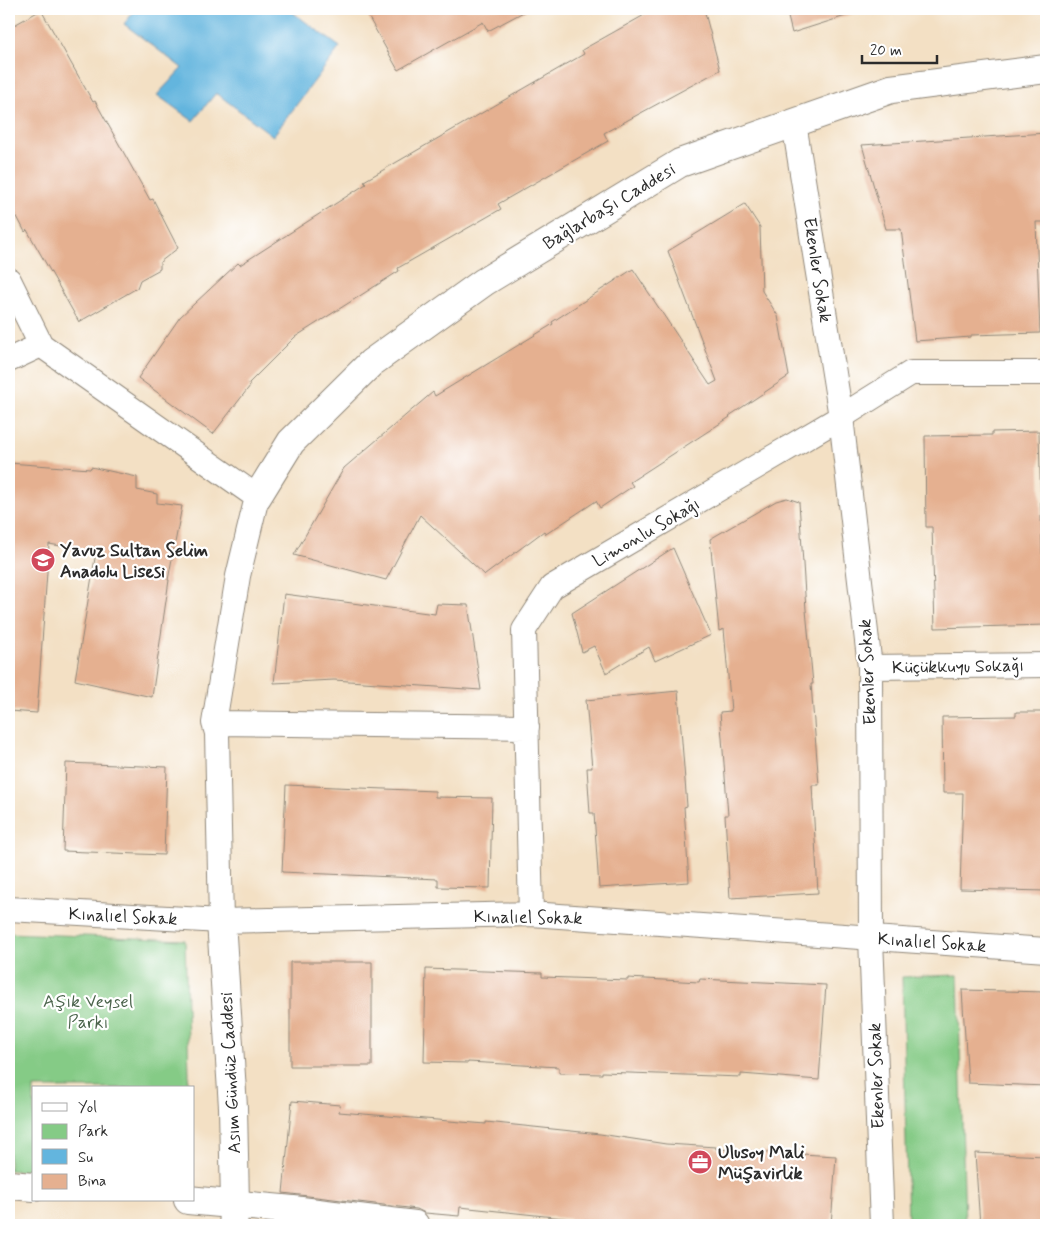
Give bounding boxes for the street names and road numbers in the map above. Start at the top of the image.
street label: Bağlarbaşı Caddesi [539,158,680,256]
street label: Ekenler Sokak [797,216,837,324]
street label: Limonlu Sokağı [588,492,705,573]
street label: Ekenler Sokak [853,618,883,726]
street label: Küçükkuyu Sokağı [892,654,1024,680]
street label: Kınalıel Sokak [68,902,178,932]
street label: Kınalıel Sokak [473,905,583,931]
street label: Kınalıel Sokak [877,927,987,959]
street label: Asım Gündüz Caddesi [215,991,247,1154]
street label: Ekenler Sokak [863,1023,891,1129]

